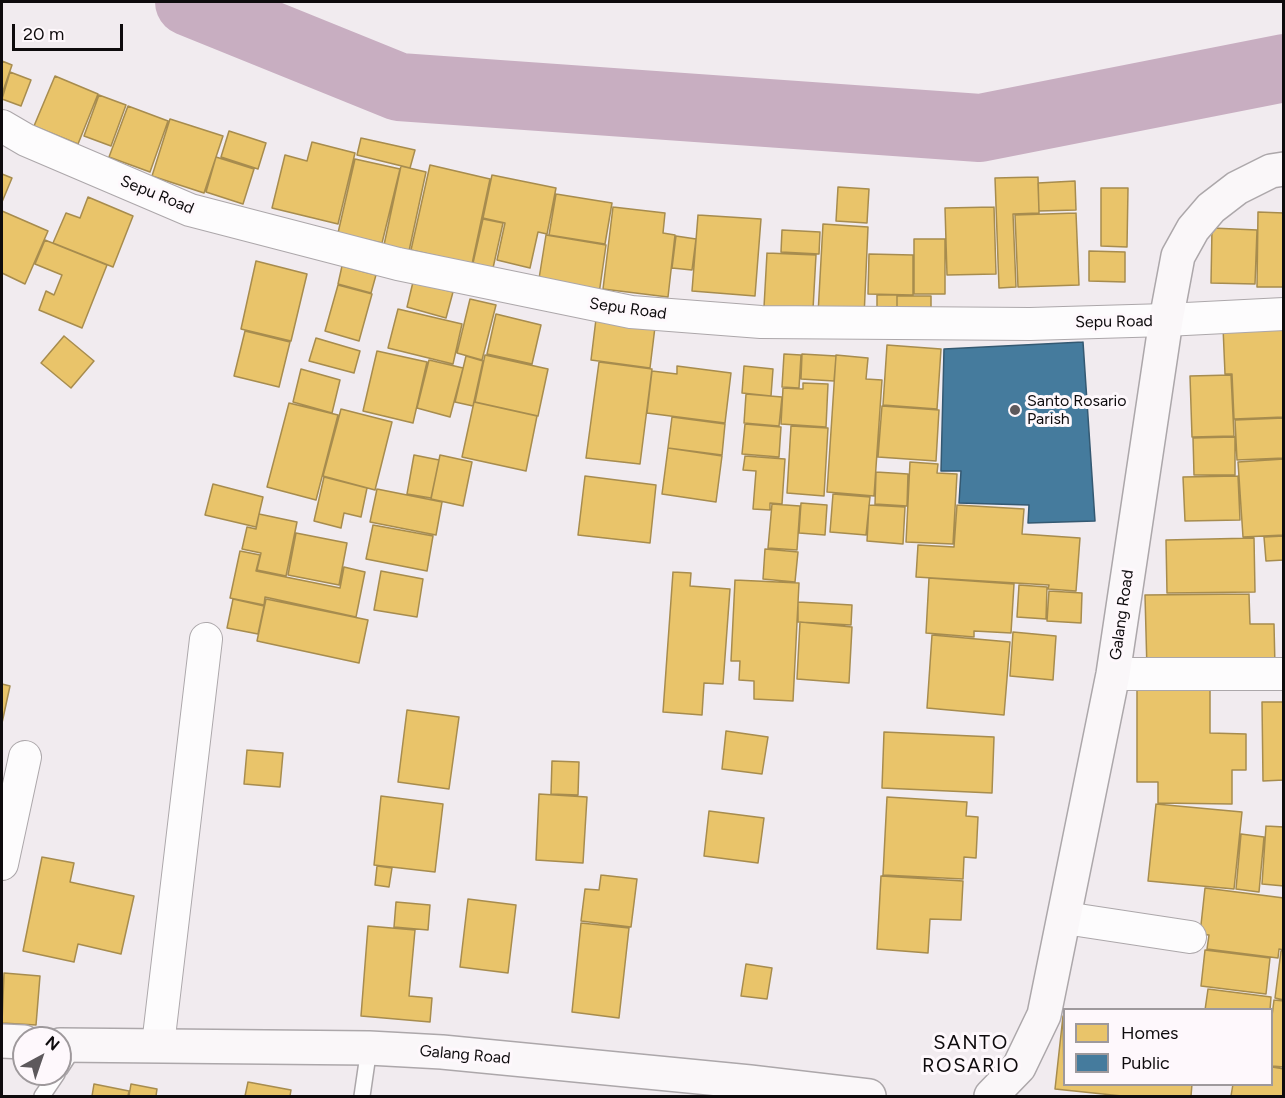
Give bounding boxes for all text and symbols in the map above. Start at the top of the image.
scale bar [15,12,126,50]
text: 20 m [23,23,64,45]
street label: Sepu Road [117,172,197,218]
street label: Sepu Road [588,294,668,324]
street label: Sepu Road [1075,312,1153,332]
place label: Santo Rosario Parish [1027,391,1126,429]
marker: Santo Rosario Parish [1008,403,1022,417]
street label: Galang Road [1106,569,1138,661]
legend [1063,1008,1273,1086]
text: Homes [1121,1022,1179,1044]
north arrow [12,1026,72,1086]
district label: SANTO ROSARIO [922,1031,1020,1078]
text: N [42,1032,63,1055]
street label: Galang Road [419,1041,511,1069]
text: Public [1121,1052,1170,1074]

